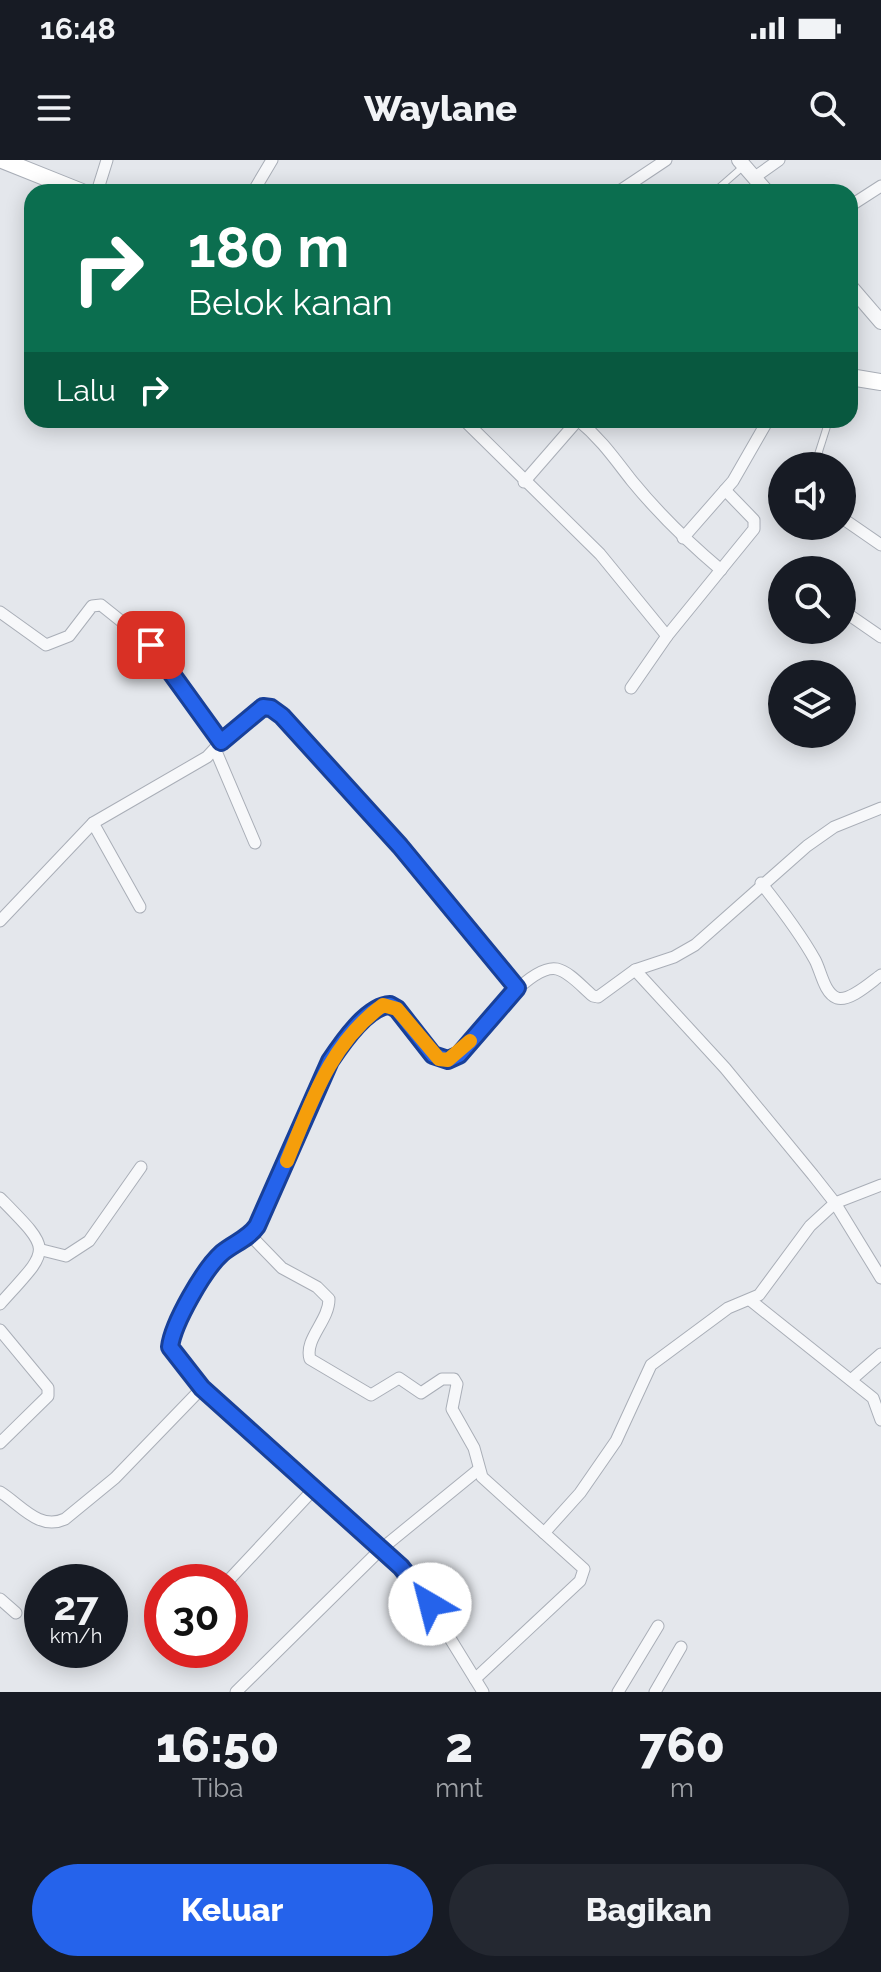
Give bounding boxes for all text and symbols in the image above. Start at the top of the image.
text: 16:48 [40,11,116,46]
icon: menu [32,86,76,130]
icon: search [805,86,849,130]
text: Waylane [364,87,517,129]
text: 180 m [188,214,349,280]
icon: right [56,216,160,320]
text: Belok kanan [188,281,393,323]
icon: right [132,368,176,412]
text: Lalu [56,373,116,408]
map controls [768,452,856,748]
button: sound [768,452,856,540]
button: search [768,556,856,644]
pin [117,611,185,679]
icon: arrive [129,623,173,667]
button: layers [768,660,856,748]
position arrow [388,1562,472,1646]
speed limit sign: 30 [144,1564,248,1668]
text: 27 [53,1582,98,1629]
text: km/h [50,1624,102,1648]
text: 16:50 [156,1717,279,1773]
text: 2 [445,1717,473,1773]
text: 760 [639,1717,725,1773]
text: Tiba [192,1773,244,1803]
text: mnt [435,1773,483,1803]
text: m [670,1773,694,1803]
button: Keluar [32,1864,433,1956]
button: Bagikan [449,1864,849,1956]

